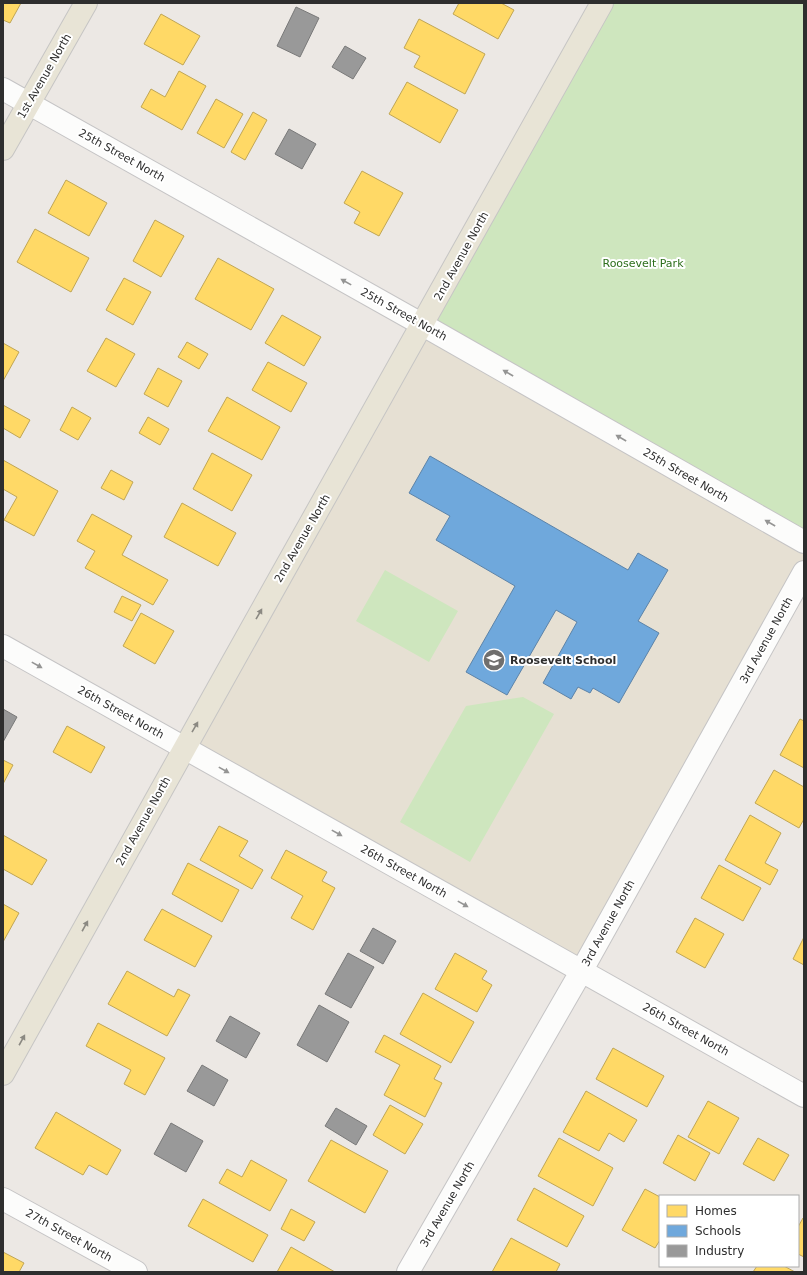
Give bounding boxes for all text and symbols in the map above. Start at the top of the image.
street label: 1st Avenue North [15,32,74,121]
street label: 25th Street North [76,126,167,185]
street label: 2nd Avenue North [432,210,491,303]
park label: Roosevelt Park [602,257,684,270]
one-way arrow [340,278,352,285]
street label: 25th Street North [358,285,449,344]
one-way arrow [502,370,514,377]
one-way arrow [615,434,627,441]
street label: 25th Street North [641,446,731,505]
street label: 2nd Avenue North [272,492,333,585]
one-way arrow [764,520,776,527]
street label: 3rd Avenue North [737,595,796,686]
one-way arrow [256,608,263,620]
school or university icon: Roosevelt School [481,647,507,673]
place label: Roosevelt School [510,654,616,667]
one-way arrow [31,662,43,669]
street label: 26th Street North [75,683,166,742]
one-way arrow [192,721,199,733]
one-way arrow [218,766,230,773]
street label: 2nd Avenue North [114,775,173,868]
one-way arrow [331,830,343,837]
street label: 26th Street North [358,842,449,901]
street label: 3rd Avenue North [579,878,638,969]
one-way arrow [457,900,469,907]
one-way arrow [81,920,88,932]
street label: 26th Street North [640,1000,731,1059]
one-way arrow [18,1034,25,1046]
street label: 3rd Avenue North [418,1159,477,1249]
legend [659,1195,799,1267]
text: Homes [695,1204,737,1218]
street label: 27th Street North [23,1206,114,1265]
text: Schools [695,1224,741,1238]
text: Industry [695,1244,744,1258]

